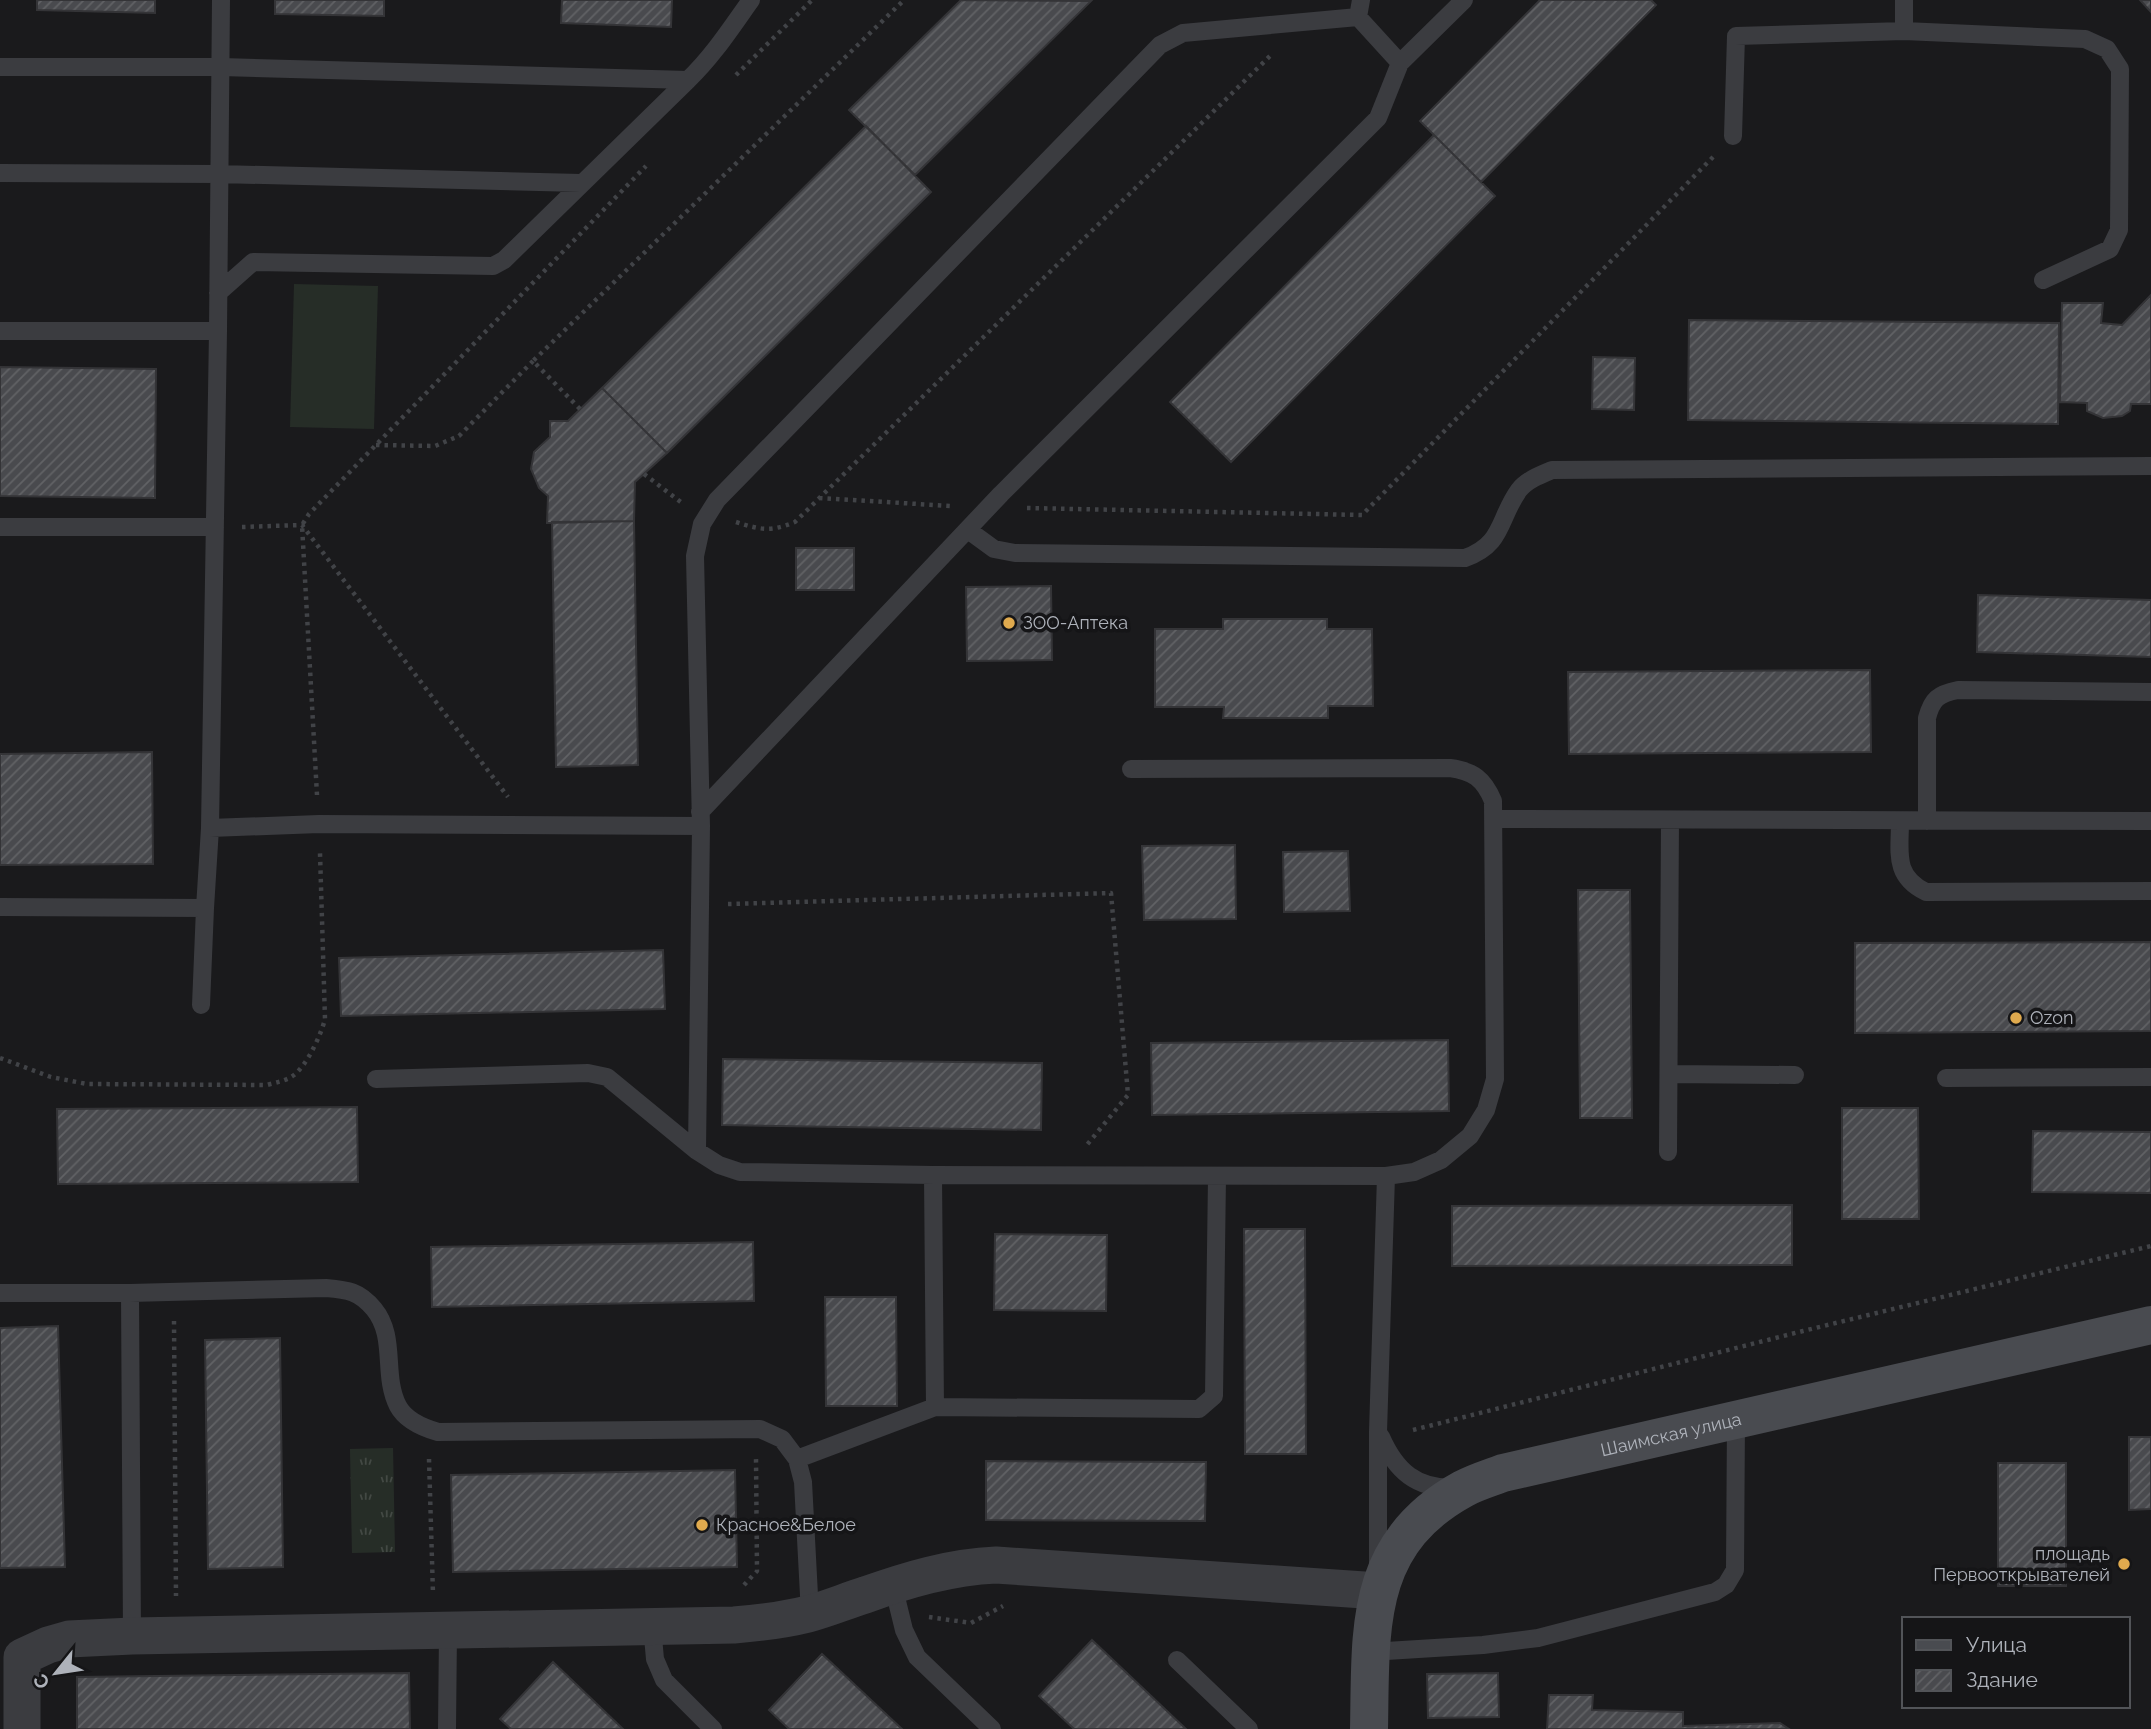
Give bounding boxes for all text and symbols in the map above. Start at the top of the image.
place label: ЗОО-Аптека [1023,612,1128,633]
marker: ЗОО-Аптека [1001,615,1017,631]
place label: Ozon [2030,1007,2073,1028]
marker: Ozon [2008,1010,2024,1026]
street label: Шаимская улица [1599,1408,1743,1460]
place label: Красное&Белое [716,1514,856,1535]
marker: Красное&Белое [694,1517,710,1533]
place label: площадь Первооткрывателей [1933,1543,2110,1585]
marker: площадь Первооткрывателей [2116,1556,2132,1572]
legend [1902,1617,2130,1708]
text: Улица [1966,1632,2027,1657]
north arrow [21,1638,91,1708]
text: Здание [1966,1667,2038,1692]
text: С [28,1670,54,1693]

